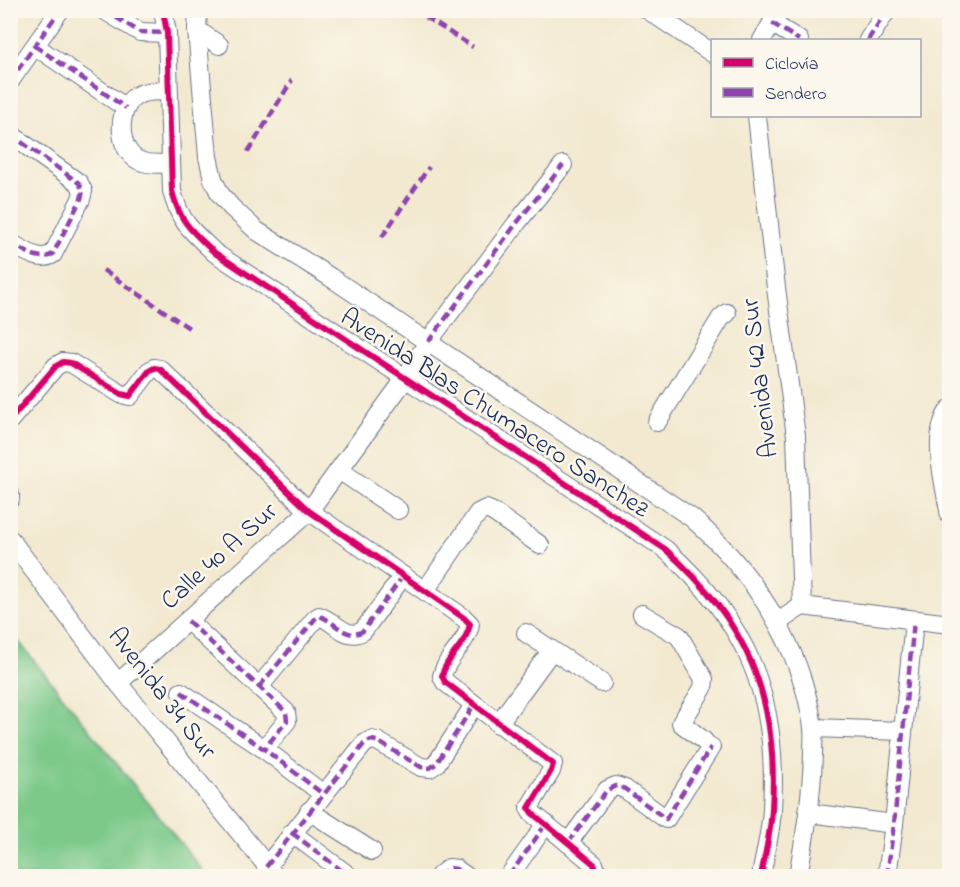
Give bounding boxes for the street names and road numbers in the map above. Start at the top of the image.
street label: Avenida 42 Sur [732,295,790,460]
street label: Avenida Blas Chumacero Sanchez [332,299,656,529]
street label: Calle 40 A Sur [153,494,288,620]
street label: Avenida 34 Sur [97,620,225,769]

